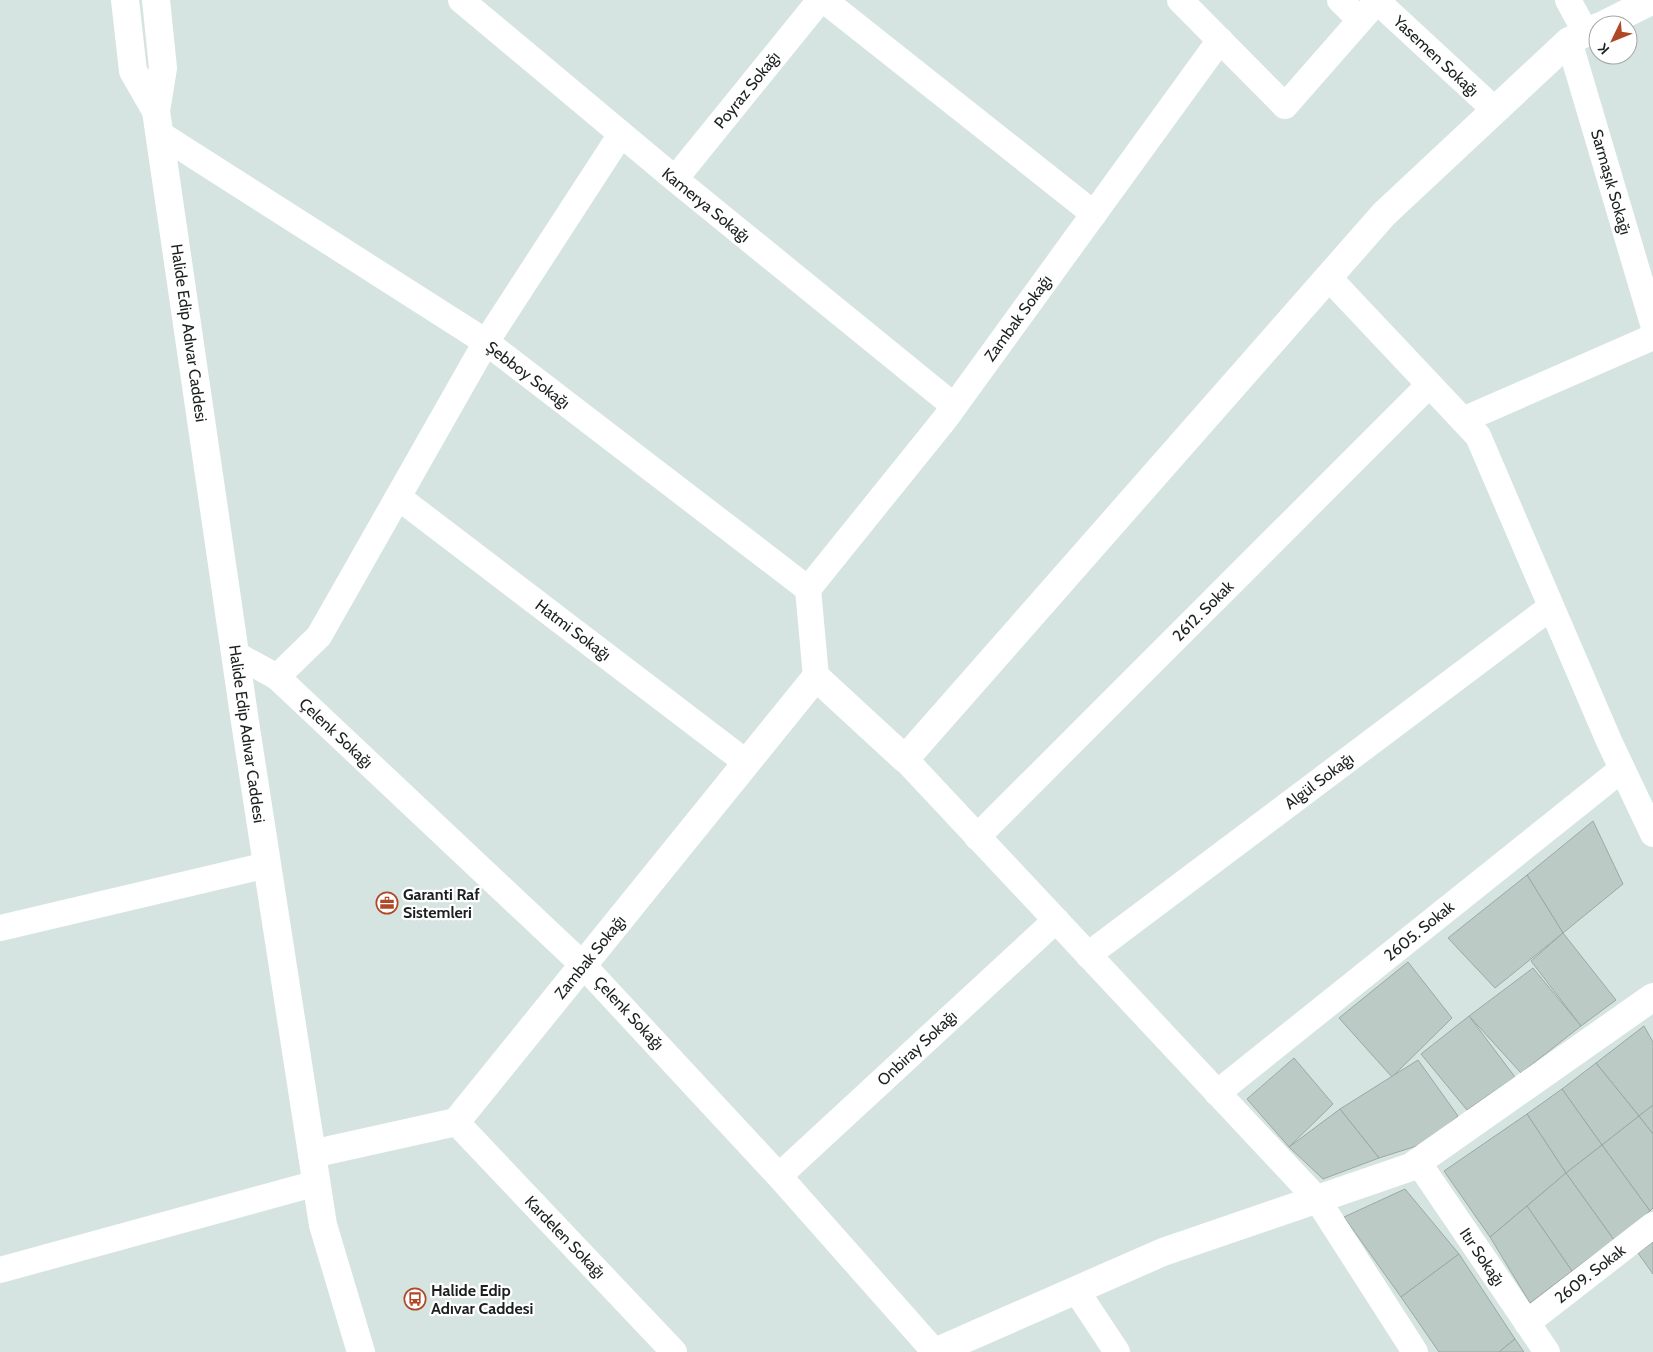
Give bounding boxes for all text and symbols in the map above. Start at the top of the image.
street label: Yasemen Sokağı [1389,11,1483,100]
north arrow [1588,15,1638,65]
text: K [1594,39,1613,58]
street label: Poyraz Sokağı [710,48,784,132]
street label: Sarmaşık Sokağı [1587,127,1635,237]
street label: Kamerya Sokağı [658,164,754,246]
street label: Halide Edip Adıvar Caddesi [167,243,211,423]
street label: Zambak Sokağı [980,271,1056,365]
street label: Şebboy Sokağı [482,337,574,413]
street label: 2612. Sokak [1169,576,1238,645]
street label: Hatmi Sokağı [532,596,614,664]
street label: Halide Edip Adıvar Caddesi [225,644,269,824]
street label: Çelenk Sokağı [295,694,377,772]
street label: Algül Sokağı [1281,749,1357,813]
place label: Garanti Raf Sistemleri [403,885,480,922]
office icon: Garanti Raf Sistemleri [375,891,399,915]
street label: 2605. Sokak [1380,897,1458,965]
street label: Zambak Sokağı [551,911,629,1003]
street label: Çelenk Sokağı [590,972,668,1054]
street label: Onbiray Sokağı [873,1006,961,1090]
street label: Kardelen Sokağı [521,1192,609,1282]
street label: Itır Sokağı [1456,1224,1508,1290]
street label: 2609. Sokak [1551,1240,1630,1307]
place label: Halide Edip Adıvar Caddesi [431,1281,533,1318]
bus stop icon: Halide Edip Adıvar Caddesi [403,1287,427,1311]

